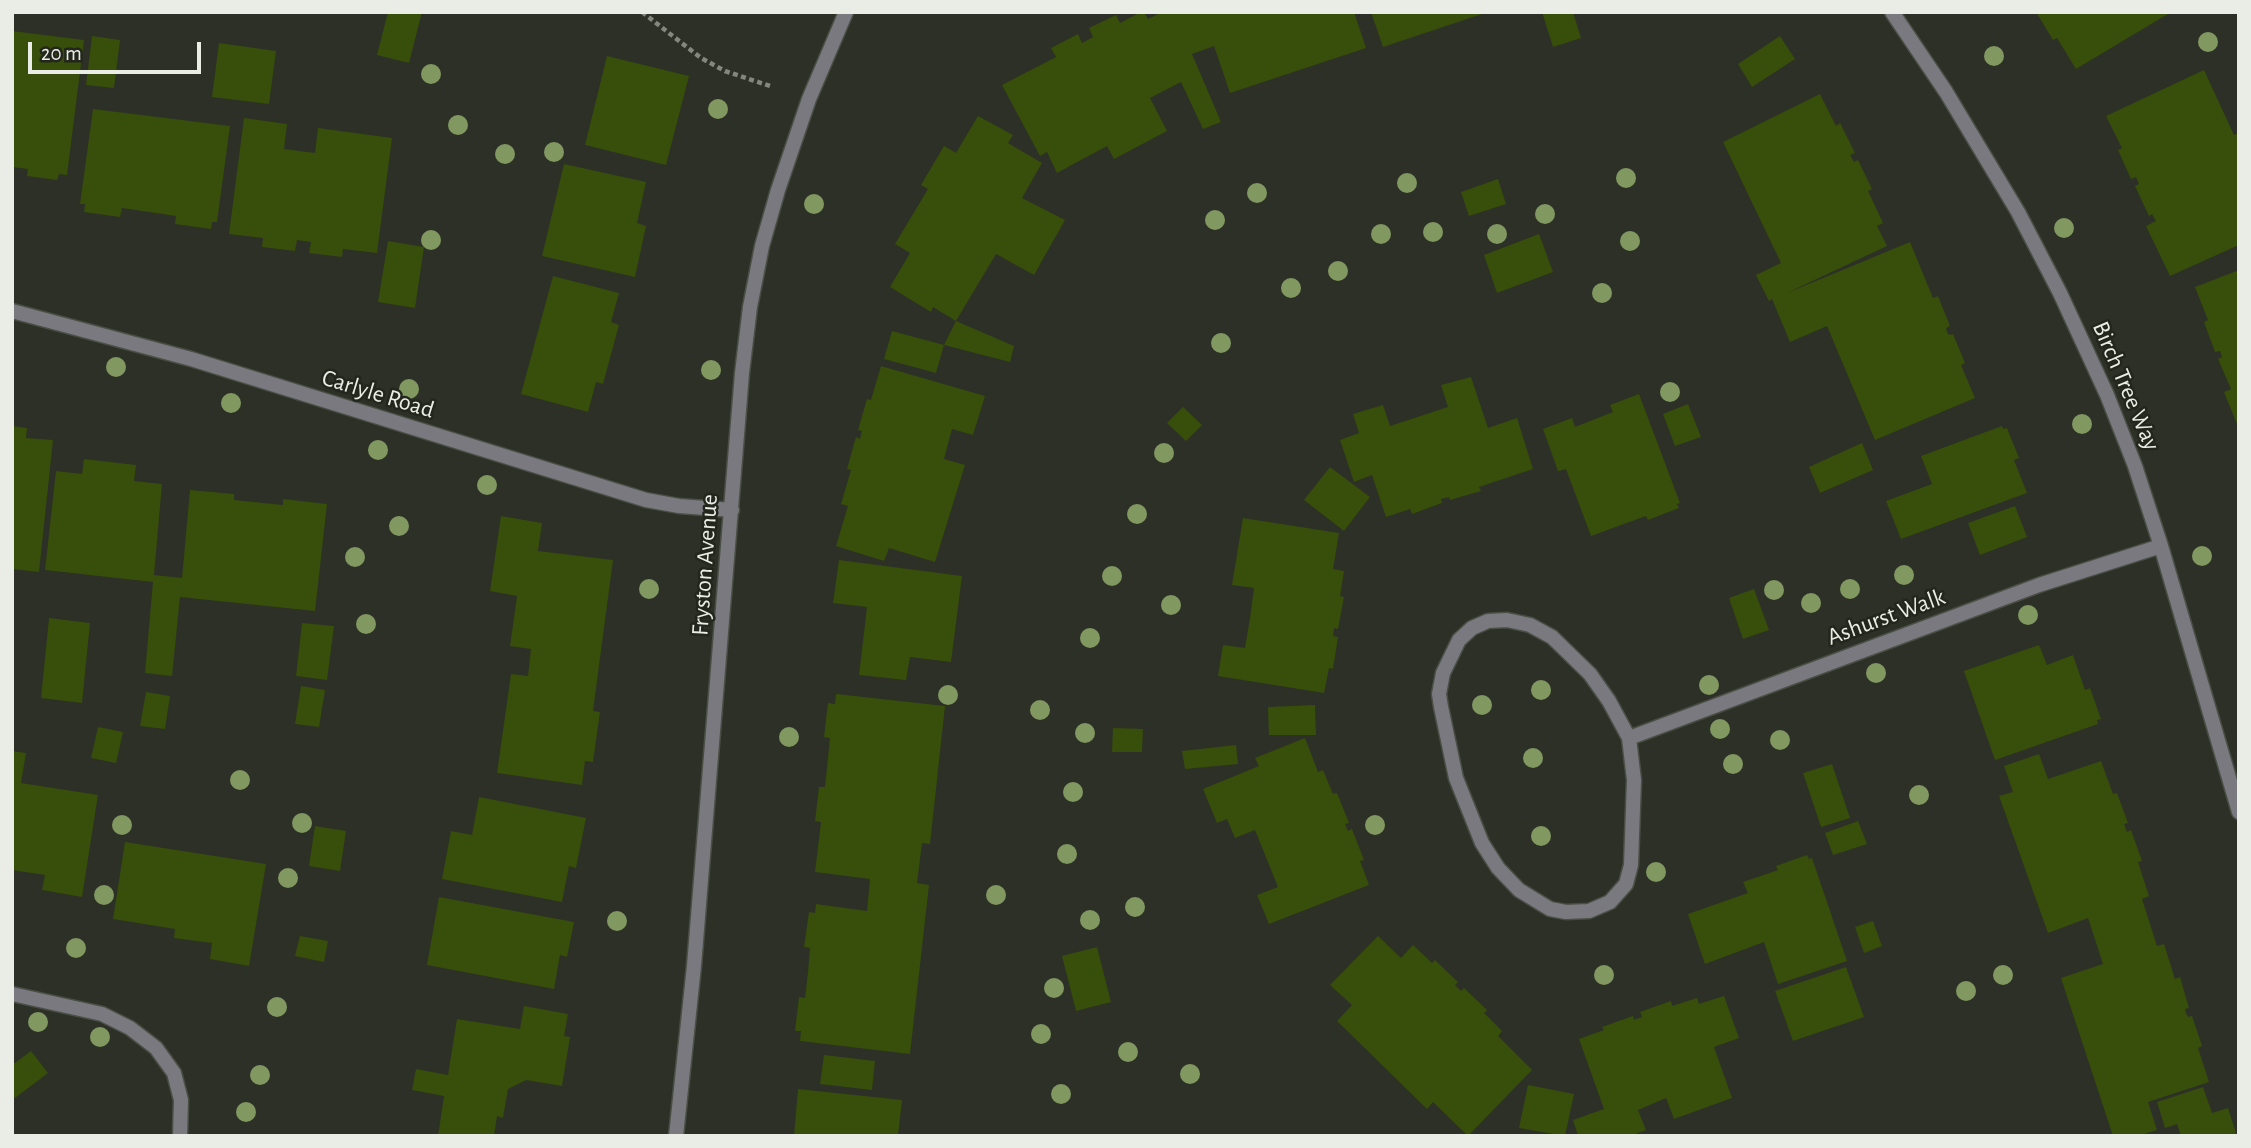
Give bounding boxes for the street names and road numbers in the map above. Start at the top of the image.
street label: Birch Tree Way [2086,317,2166,455]
street label: Carlyle Road [318,363,438,425]
street label: Fryston Avenue [686,493,724,637]
street label: Ashurst Walk [1823,582,1949,652]

